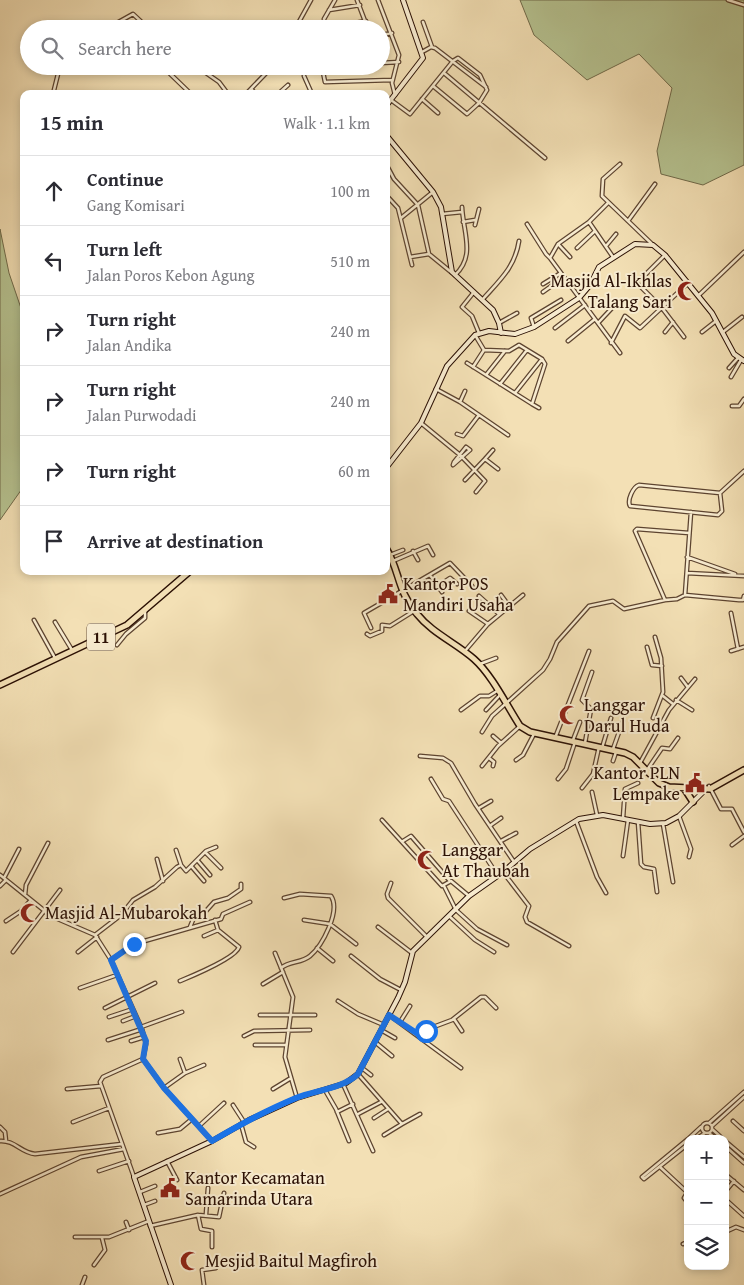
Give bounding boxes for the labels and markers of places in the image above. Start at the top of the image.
place label: Masjid Al-Ikhlas Talang Sari [550,267,672,315]
mosque icon: Masjid Al-Ikhlas Talang Sari [676,280,698,302]
place label: Kantor POS Mandiri Usaha [403,570,514,618]
public building icon: Kantor POS Mandiri Usaha [377,583,399,605]
place label: Langgar Darul Huda [584,691,670,739]
mosque icon: Langgar Darul Huda [558,704,580,726]
place label: Kantor PLN Lempake [594,759,680,807]
public building icon: Kantor PLN Lempake [684,772,706,794]
place label: Langgar At Thaubah [442,836,530,884]
mosque icon: Langgar At Thaubah [416,849,438,871]
place label: Masjid Al-Mubarokah [45,899,207,926]
mosque icon: Masjid Al-Mubarokah [19,902,41,924]
place label: Kantor Kecamatan Samarinda Utara [185,1164,325,1212]
public building icon: Kantor Kecamatan Samarinda Utara [159,1177,181,1199]
place label: Mesjid Baitul Magfiroh [205,1247,377,1274]
mosque icon: Mesjid Baitul Magfiroh [179,1250,201,1272]

